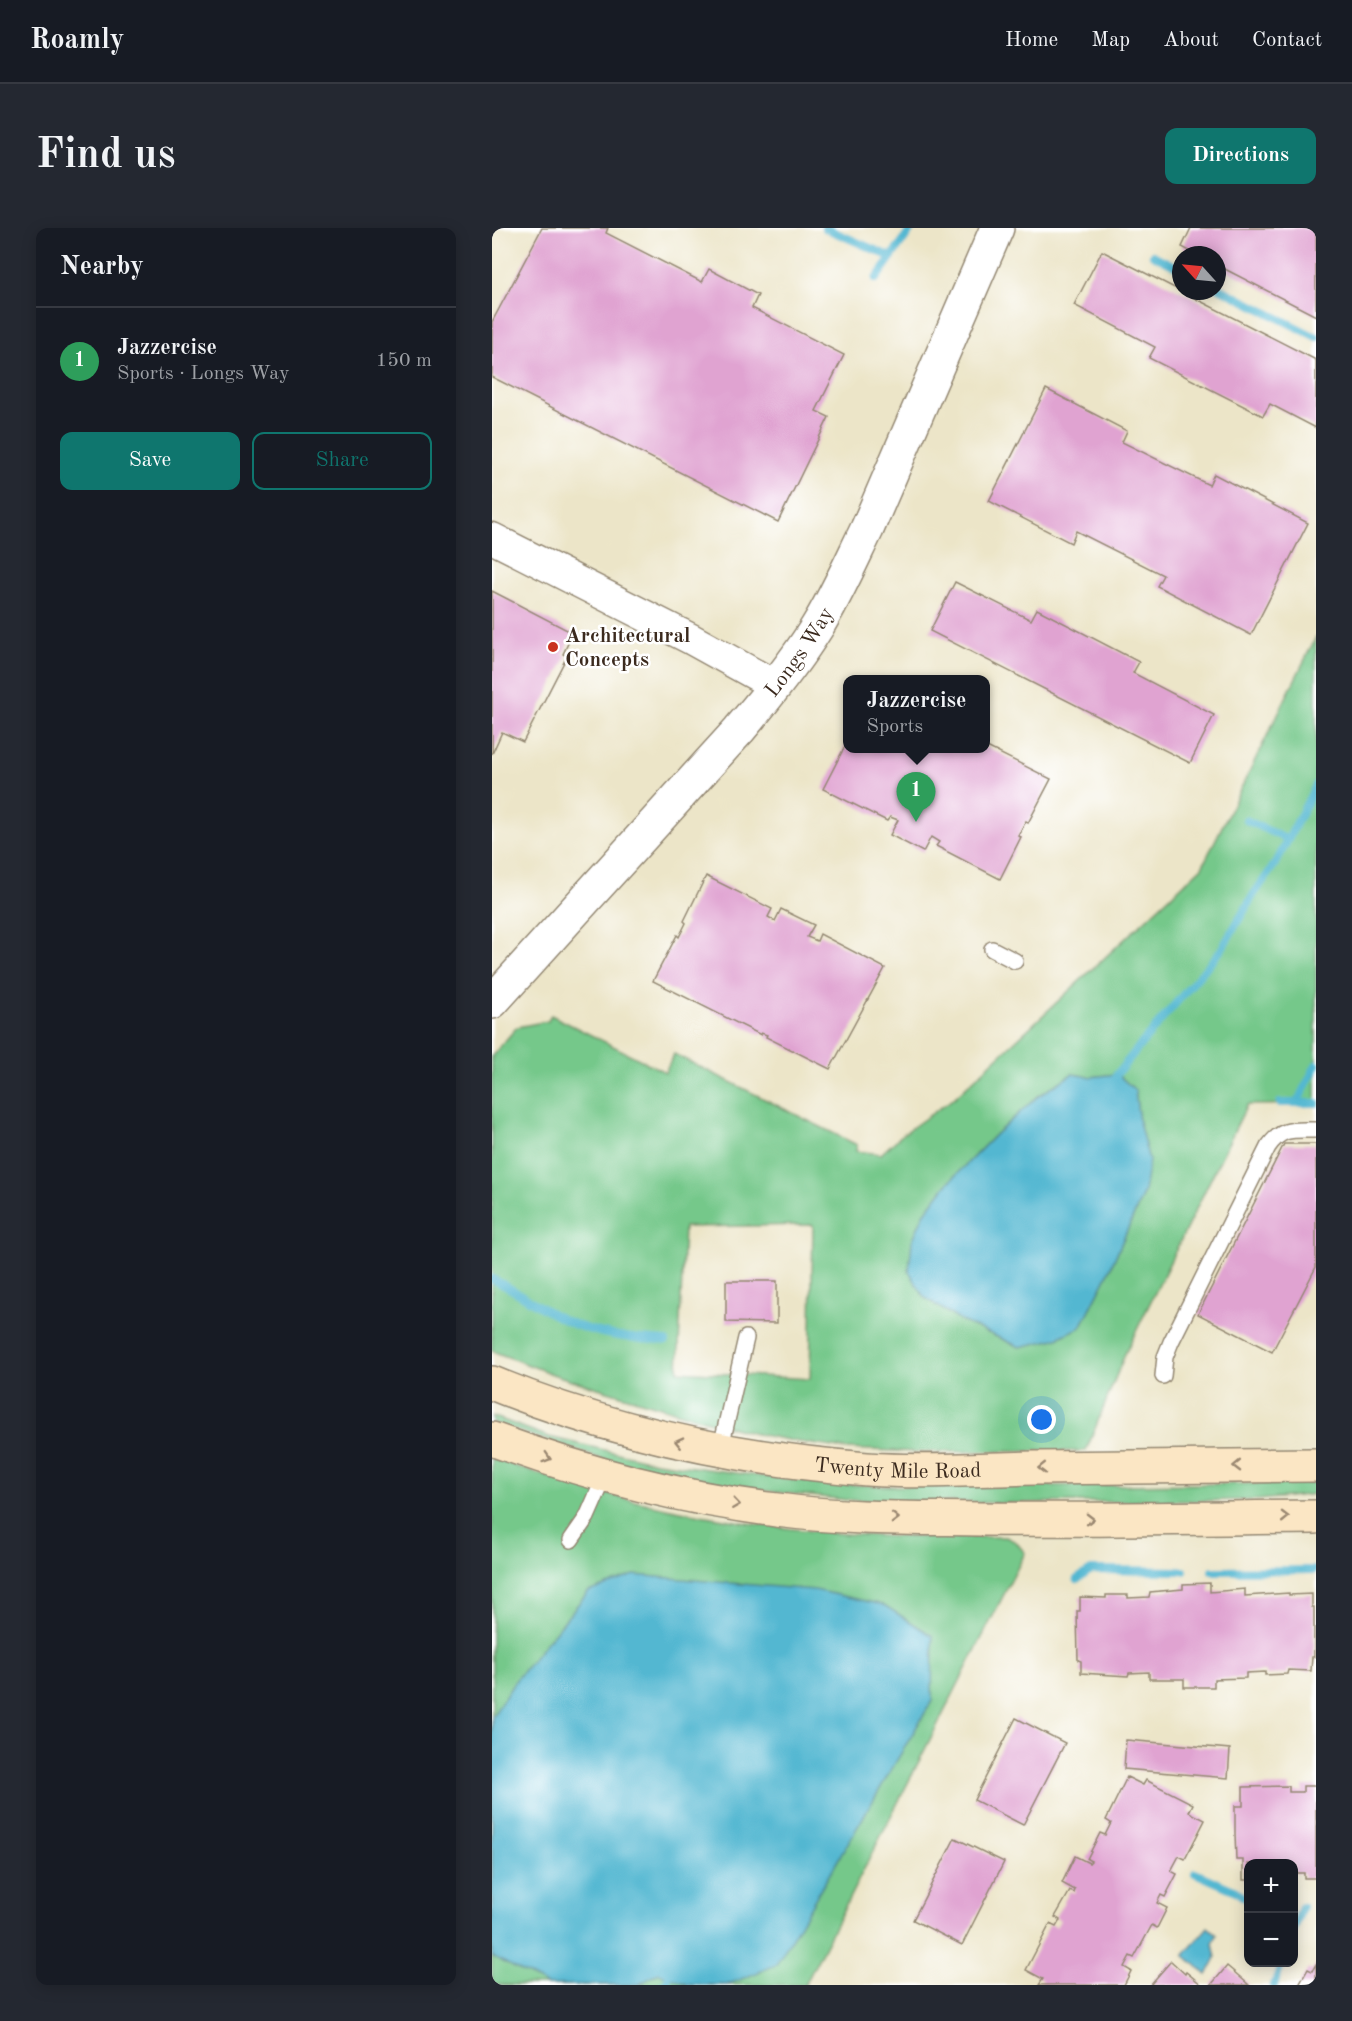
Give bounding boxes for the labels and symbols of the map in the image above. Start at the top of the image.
north arrow [1172,246,1226,300]
street label: Longs Way [762,604,838,702]
place label: Architectural Concepts [565,626,691,671]
marker: Architectural Concepts [546,640,560,654]
pin: 1 [896,772,936,822]
your location [1027,1405,1056,1434]
one-way arrow [675,1436,685,1449]
one-way arrow [541,1451,552,1464]
street label: Twenty Mile Road [813,1455,982,1483]
one-way arrow [1232,1460,1241,1472]
one-way arrow [1037,1462,1046,1474]
one-way arrow [732,1498,741,1510]
one-way arrow [1281,1511,1290,1523]
one-way arrow [891,1512,900,1524]
one-way arrow [1086,1513,1095,1525]

